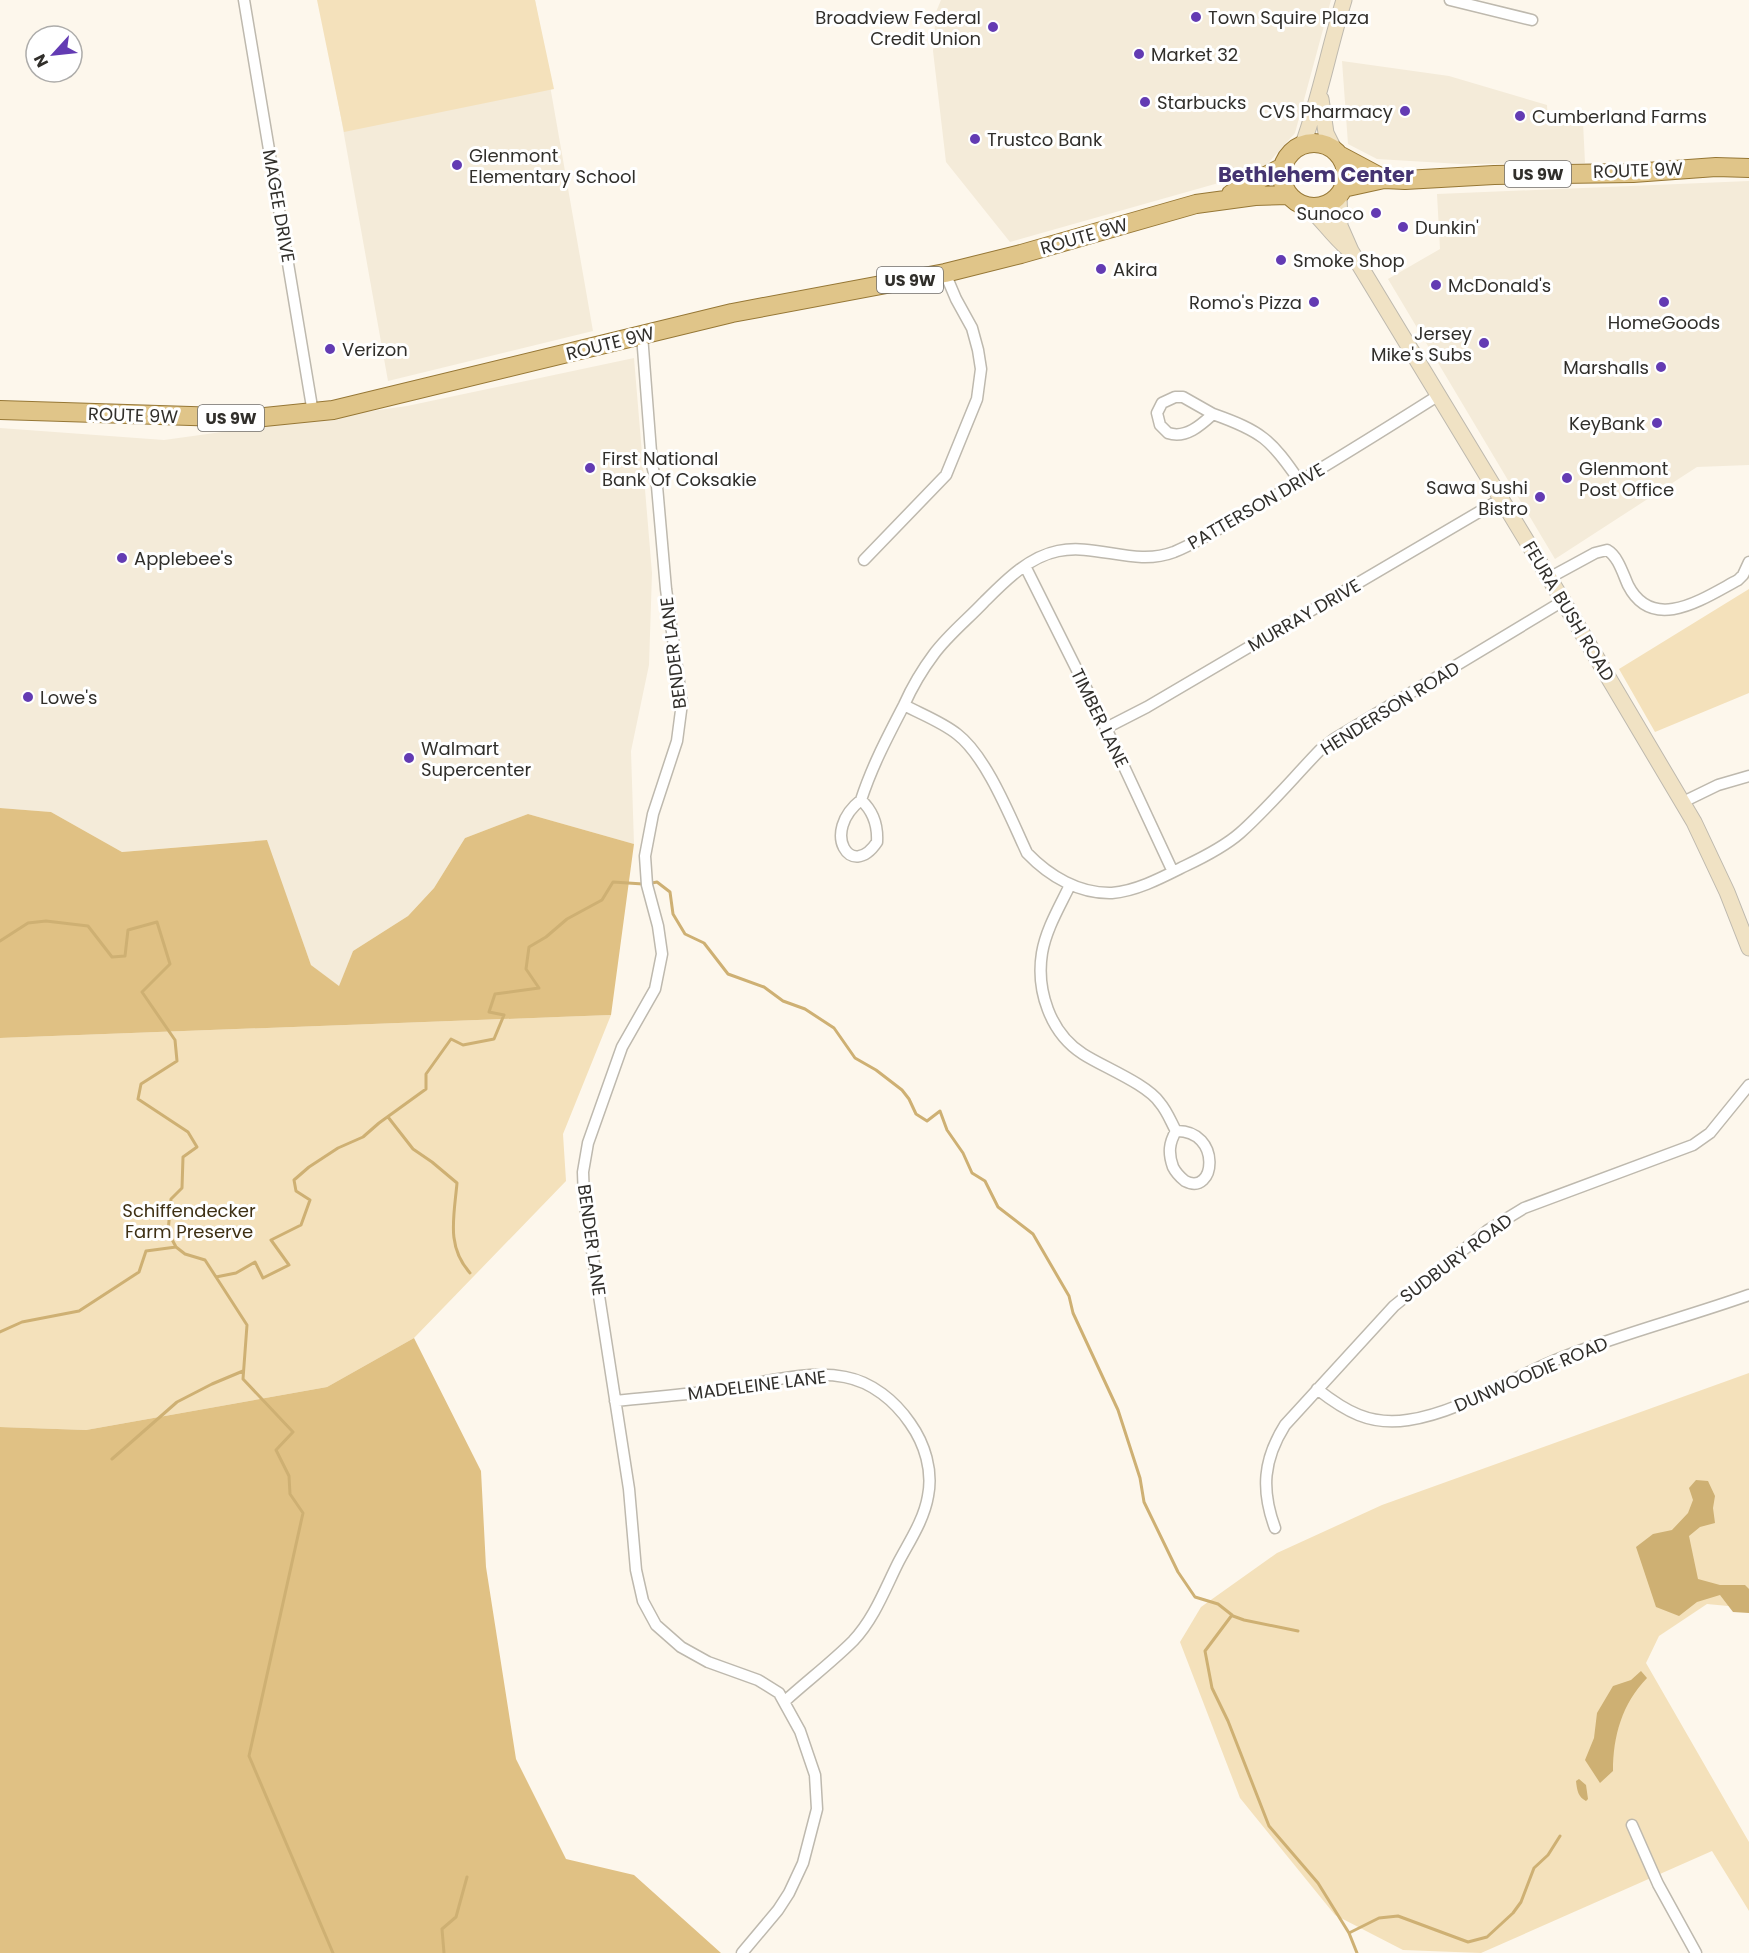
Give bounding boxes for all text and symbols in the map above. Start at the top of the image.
place label: Broadview Federal Credit Union [815,5,981,51]
place label: Town Squire Plaza [1208,5,1369,30]
marker: Town Squire Plaza [1189,10,1203,24]
marker: Broadview Federal Credit Union [986,20,1000,34]
north arrow [24,24,84,84]
place label: Market 32 [1151,42,1238,67]
marker: Market 32 [1132,47,1146,61]
text: N [28,50,54,71]
place label: Starbucks [1157,90,1246,115]
marker: Starbucks [1138,95,1152,109]
place label: CVS Pharmacy [1259,99,1393,124]
marker: CVS Pharmacy [1398,104,1412,118]
place label: Cumberland Farms [1532,104,1707,129]
marker: Cumberland Farms [1513,109,1527,123]
place label: Trustco Bank [987,127,1103,152]
marker: Trustco Bank [968,132,982,146]
place label: Glenmont Elementary School [469,143,636,189]
street label: MAGEE DRIVE [257,147,301,265]
street label: ROUTE 9W [1593,156,1684,184]
marker: Glenmont Elementary School [450,158,464,172]
district label: Bethlehem Center [1218,160,1414,189]
road number: US 9W [1505,161,1571,187]
place label: Sunoco [1296,201,1364,226]
marker: Sunoco [1369,206,1383,220]
street label: ROUTE 9W [1037,211,1131,260]
place label: Dunkin' [1415,215,1479,240]
marker: Dunkin' [1396,220,1410,234]
place label: Smoke Shop [1293,248,1405,273]
marker: Smoke Shop [1274,253,1288,267]
place label: Akira [1113,257,1158,282]
marker: Akira [1094,262,1108,276]
road number: US 9W [877,267,943,293]
place label: McDonald's [1448,273,1551,298]
marker: McDonald's [1429,278,1443,292]
place label: Romo's Pizza [1189,290,1302,315]
marker: Romo's Pizza [1307,295,1321,309]
marker: HomeGoods [1657,295,1671,309]
place label: HomeGoods [1608,310,1720,335]
street label: ROUTE 9W [563,320,657,366]
place label: Jersey Mike's Subs [1371,321,1472,367]
marker: Jersey Mike's Subs [1477,336,1491,350]
place label: Verizon [342,337,408,362]
marker: Verizon [323,342,337,356]
place label: Marshalls [1563,355,1649,380]
marker: Marshalls [1654,360,1668,374]
street label: ROUTE 9W [88,401,179,429]
road number: US 9W [198,405,264,431]
place label: KeyBank [1569,411,1646,436]
marker: KeyBank [1650,416,1664,430]
place label: First National Bank Of Coksakie [602,446,757,492]
place label: Glenmont Post Office [1579,456,1674,502]
street label: PATTERSON DRIVE [1183,457,1329,555]
marker: First National Bank Of Coksakie [583,461,597,475]
marker: Glenmont Post Office [1560,471,1574,485]
place label: Sawa Sushi Bistro [1426,475,1528,521]
marker: Sawa Sushi Bistro [1533,490,1547,504]
street label: FEURA BUSH ROAD [1517,536,1621,686]
place label: Applebee's [134,546,233,571]
marker: Applebee's [115,551,129,565]
street label: MURRAY DRIVE [1243,573,1365,657]
street label: BENDER LANE [654,596,692,710]
street label: HENDERSON ROAD [1316,655,1464,761]
street label: TIMBER LANE [1065,664,1135,772]
place label: Lowe's [40,685,97,710]
marker: Lowe's [21,690,35,704]
place label: Walmart Supercenter [421,736,531,782]
marker: Walmart Supercenter [402,751,416,765]
street label: BENDER LANE [572,1183,612,1297]
park label: Schiffendecker Farm Preserve [122,1198,256,1244]
street label: SUDBURY ROAD [1395,1207,1517,1309]
street label: DUNWOODIE ROAD [1450,1330,1612,1418]
street label: MADELEINE LANE [686,1364,828,1406]

